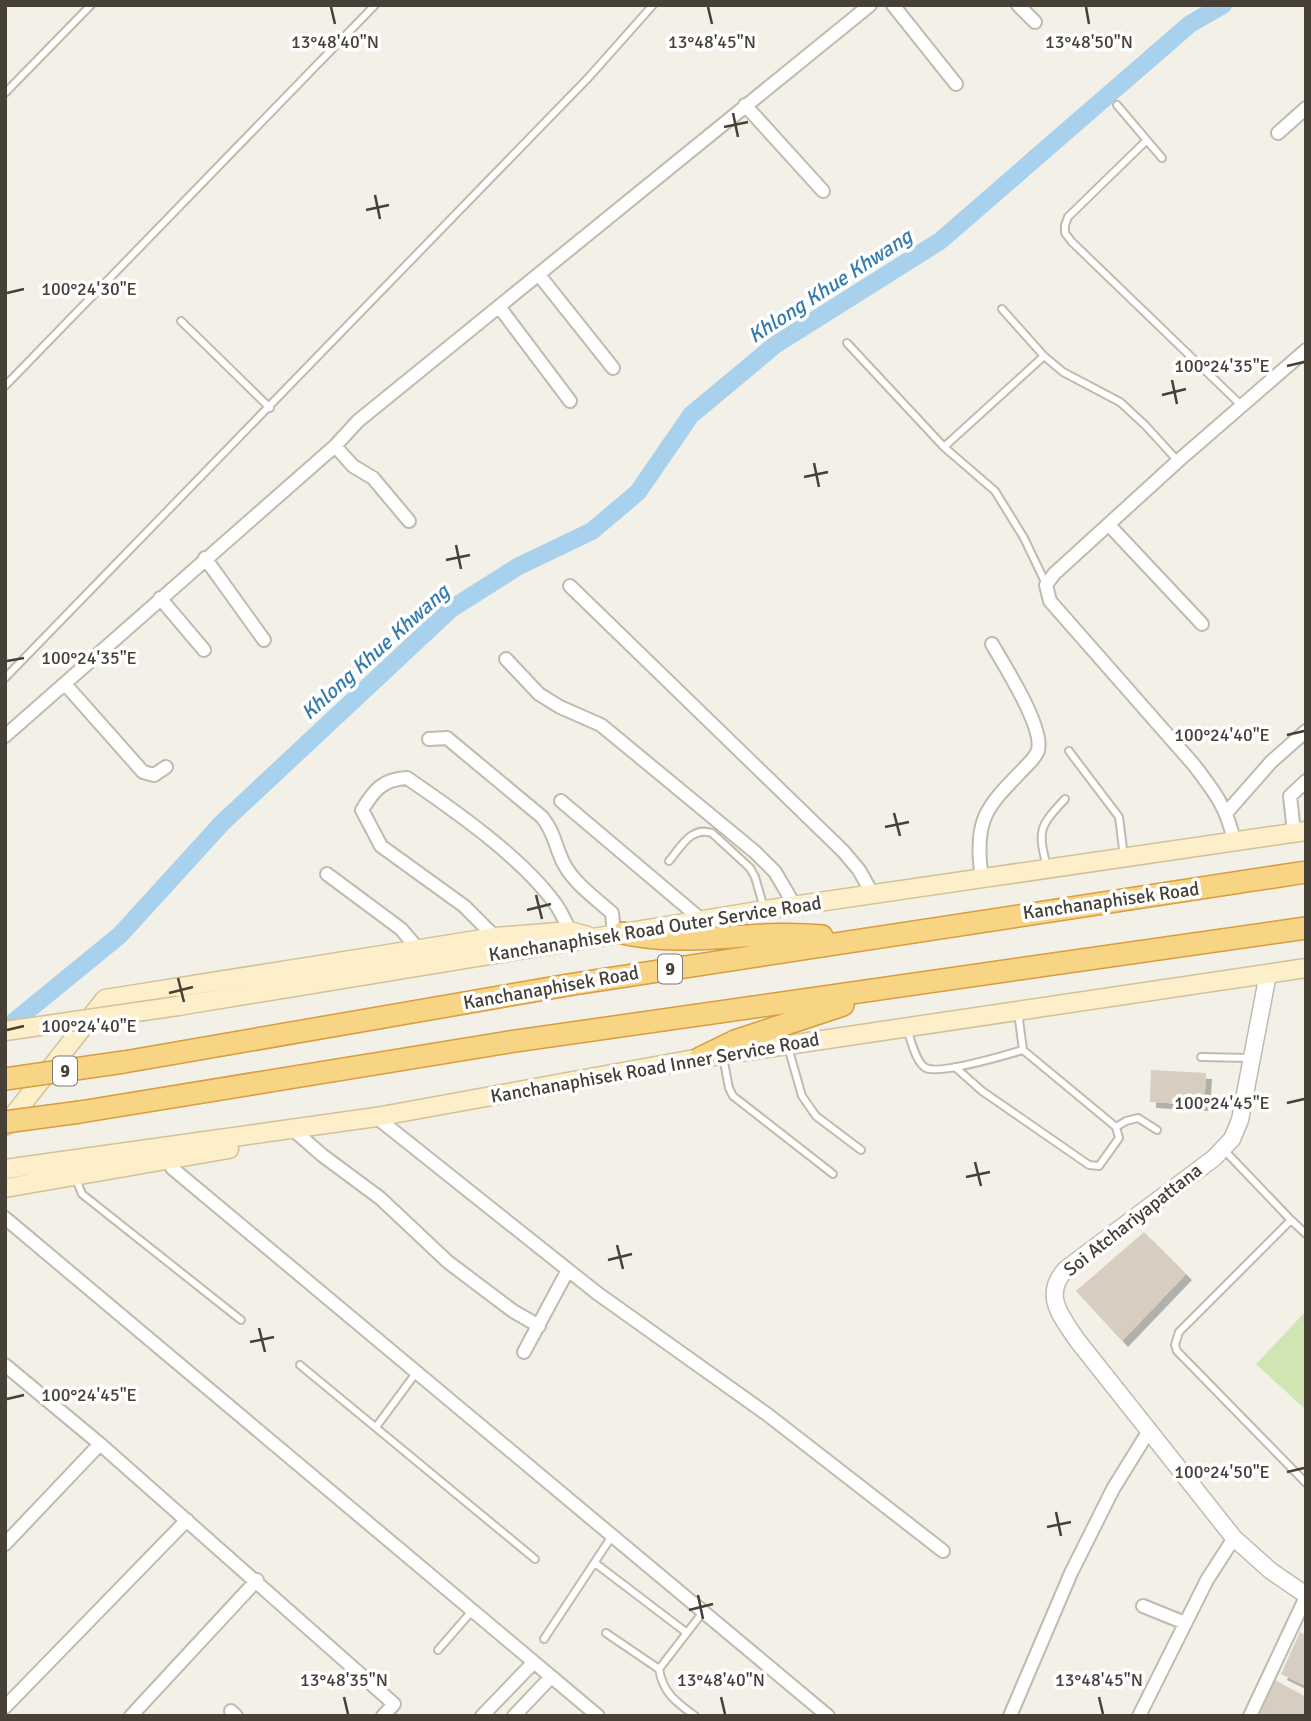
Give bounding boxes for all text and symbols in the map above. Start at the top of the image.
text: 13°48'40"N [291,31,379,53]
text: 13°48'45"N [668,31,756,53]
text: 13°48'50"N [1045,31,1133,53]
water label: Khlong Khue Khwang [743,222,918,349]
text: 100°24'30"E [41,278,137,300]
text: 100°24'35"E [1174,355,1270,377]
water label: Khlong Khue Khwang [296,577,456,725]
text: 100°24'35"E [41,647,137,669]
text: 100°24'40"E [1174,724,1270,746]
street label: Kanchanaphisek Road [1021,877,1201,925]
street label: Kanchanaphisek Road Outer Service Road [487,891,823,967]
road number: 9 [658,954,682,984]
street label: Kanchanaphisek Road [461,961,641,1015]
text: 100°24'40"E [41,1015,137,1037]
street label: Kanchanaphisek Road Inner Service Road [489,1027,821,1109]
road number: 9 [53,1056,77,1086]
text: 100°24'45"E [1174,1092,1270,1114]
street label: Soi Atchariyapattana [1059,1158,1207,1282]
text: 100°24'45"E [41,1384,137,1406]
text: 100°24'50"E [1174,1461,1270,1483]
text: 13°48'35"N [300,1669,388,1691]
text: 13°48'40"N [677,1669,765,1691]
text: 13°48'45"N [1055,1669,1143,1691]

